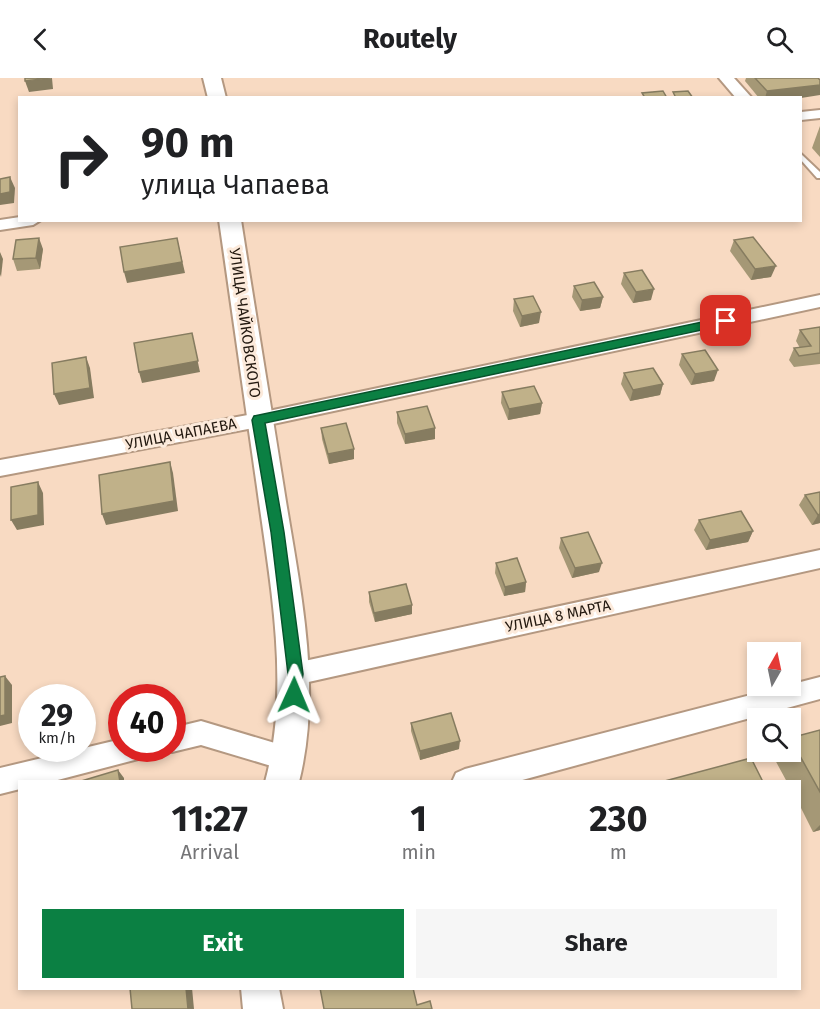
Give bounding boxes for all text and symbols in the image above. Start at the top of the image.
icon: back [24,23,57,56]
text: Routely [363,23,457,55]
icon: search [763,23,796,56]
text: 90 m [141,118,235,168]
icon: right [42,120,120,198]
text: улица Чапаева [141,169,330,201]
street label: УЛИЦА ЧАЙКОВСКОГО [226,247,264,399]
pin [700,295,751,346]
icon: arrive [709,304,742,337]
street label: УЛИЦА ЧАПАЕВА [124,414,238,454]
street label: УЛИЦА 8 МАРТА [504,596,613,636]
north arrow [747,642,801,696]
map controls [747,642,801,762]
position arrow [262,663,326,727]
speed limit sign: 40 [108,684,186,762]
text: 29 [41,698,73,734]
button: search [747,708,801,762]
text: km/h [38,729,76,747]
text: 11:27 [171,797,248,841]
text: 1 [410,797,427,841]
text: 230 [589,797,648,841]
text: Arrival [180,840,239,864]
text: min [401,840,436,864]
text: m [610,840,627,864]
button: Exit [42,909,404,978]
button: Share [416,909,777,978]

